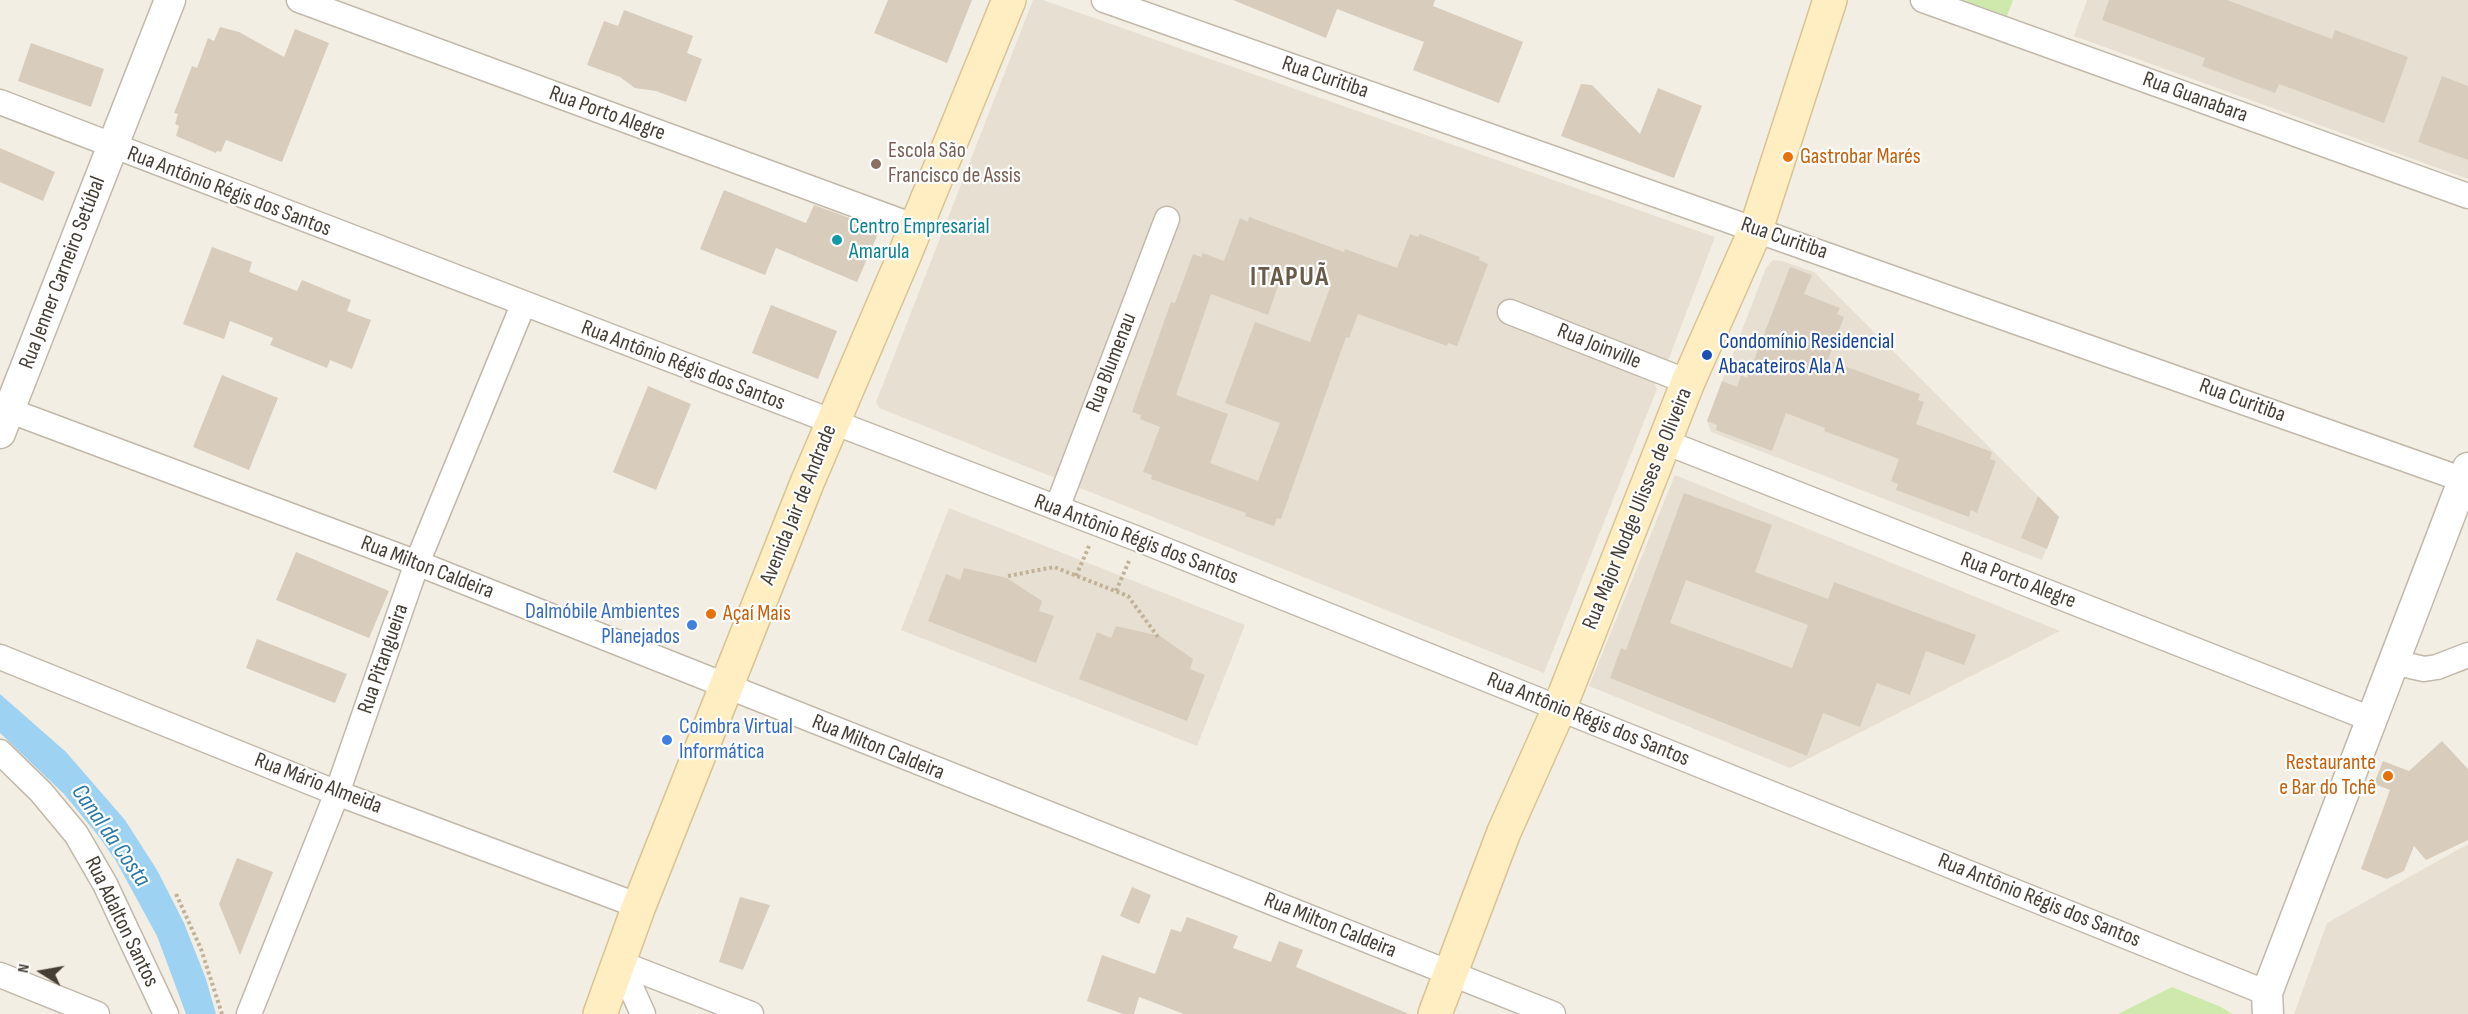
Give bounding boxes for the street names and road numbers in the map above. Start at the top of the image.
street label: Rua Curitiba [1278,51,1372,105]
street label: Rua Guanabara [2139,67,2251,129]
street label: Rua Porto Alegre [545,81,669,147]
street label: Rua Antônio Régis dos Santos [123,141,335,243]
street label: Rua Jenner Carneiro Setúbal [14,173,112,373]
street label: Rua Curitiba [1737,212,1831,266]
street label: Rua Blumenau [1081,310,1143,416]
street label: Rua Antônio Régis dos Santos [577,315,789,417]
street label: Rua Joinville [1553,318,1645,376]
street label: Rua Curitiba [2195,373,2289,429]
street label: Rua Major Nodge Ulisses de Oliveira [1577,384,1699,634]
street label: Avenida Jair de Andrade [755,421,843,589]
street label: Rua Antônio Régis dos Santos [1030,489,1242,591]
street label: Rua Milton Caldeira [357,530,497,606]
street label: Rua Porto Alegre [1956,547,2080,615]
street label: Rua Pitangueira [353,601,415,717]
street label: Rua Antônio Régis dos Santos [1483,667,1693,773]
street label: Rua Milton Caldeira [808,709,948,787]
street label: Rua Mário Almeida [251,748,385,820]
street label: Rua Antônio Régis dos Santos [1934,848,2144,954]
street label: Rua Adalton Santos [78,853,164,991]
street label: Rua Milton Caldeira [1260,887,1400,965]

